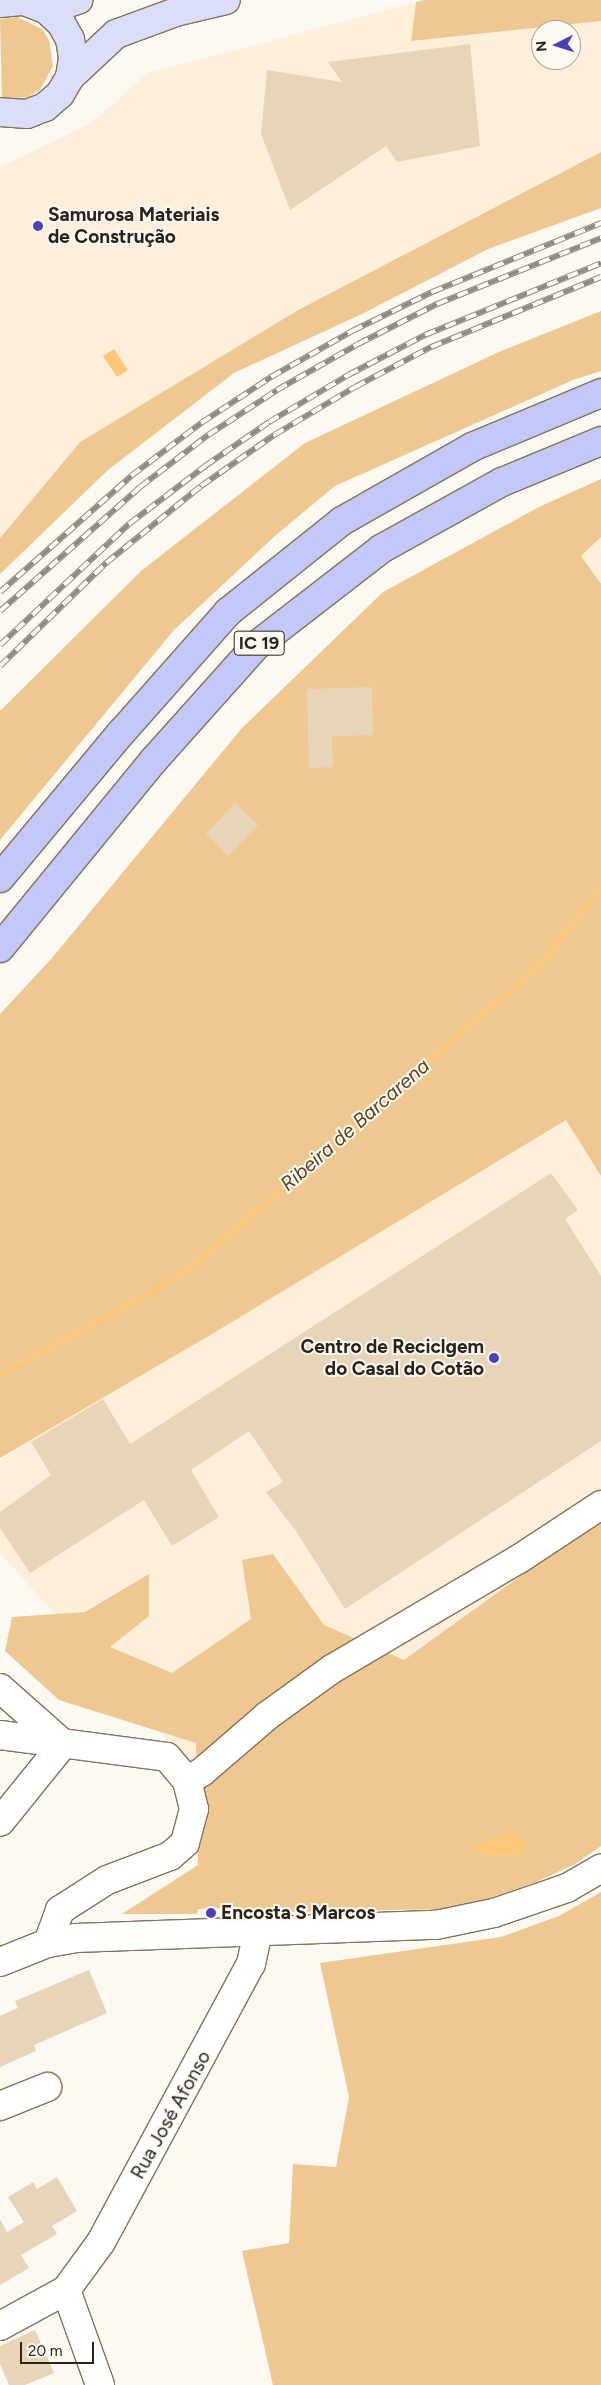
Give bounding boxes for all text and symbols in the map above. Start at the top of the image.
north arrow [531,20,581,70]
text: N [533,40,550,52]
place label: Samurosa Materiais de Construção [48,204,219,248]
marker: Samurosa Materiais de Construção [32,220,44,232]
road number: IC 19 [233,628,285,658]
water label: Ribeira de Barcarena [276,1054,434,1196]
place label: Centro de Reciclgem do Casal do Cotão [300,1336,484,1380]
marker: Centro de Reciclgem do Casal do Cotão [488,1352,500,1364]
place label: Encosta S Marcos [221,1902,375,1924]
marker: Encosta S Marcos [205,1907,217,1919]
street label: Rua José Afonso [126,2047,216,2183]
scale bar [22,2332,96,2364]
text: 20 m [28,2342,62,2360]

